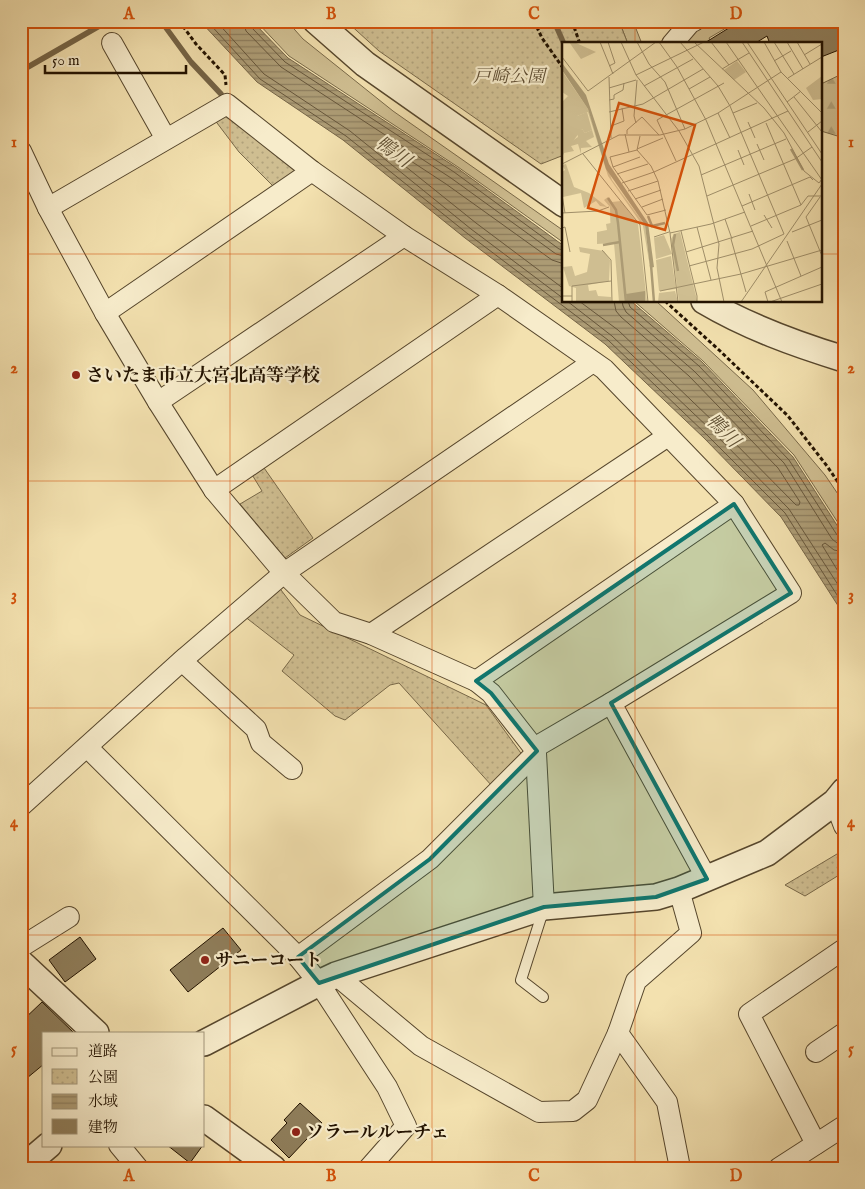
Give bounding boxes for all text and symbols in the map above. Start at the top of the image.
text: A [123,5,136,25]
text: B [326,5,337,25]
text: C [528,5,540,25]
text: D [730,5,743,25]
scale bar [45,42,186,74]
inset map [562,42,822,302]
text: 50 m [52,51,80,70]
park label: 戸崎公園 [473,66,548,89]
water label: 鴨川 [370,132,417,175]
text: 1 [11,133,17,153]
text: 1 [848,133,854,153]
text: 2 [10,359,18,379]
text: 2 [847,359,855,379]
place label: さいたま市立大宮北高等学校 [86,365,320,388]
marker: さいたま市立大宮北高等学校 [70,369,82,381]
water label: 鴨川 [701,409,746,455]
text: 3 [11,586,17,606]
text: 3 [848,586,854,606]
text: 4 [10,813,19,833]
text: 4 [847,813,856,833]
place label: サニーコート [215,950,322,973]
marker: サニーコート [199,954,211,966]
legend [42,1032,205,1146]
text: 5 [11,1040,17,1060]
text: 5 [848,1040,854,1060]
text: 道路 [88,1042,118,1061]
text: 公園 [88,1068,118,1087]
text: 水域 [88,1092,118,1111]
text: 建物 [88,1118,118,1137]
place label: ソラールルーチェ [306,1122,449,1145]
marker: ソラールルーチェ [290,1126,302,1138]
text: A [123,1167,136,1187]
text: B [326,1167,337,1187]
text: C [528,1167,540,1187]
text: D [730,1167,743,1187]

